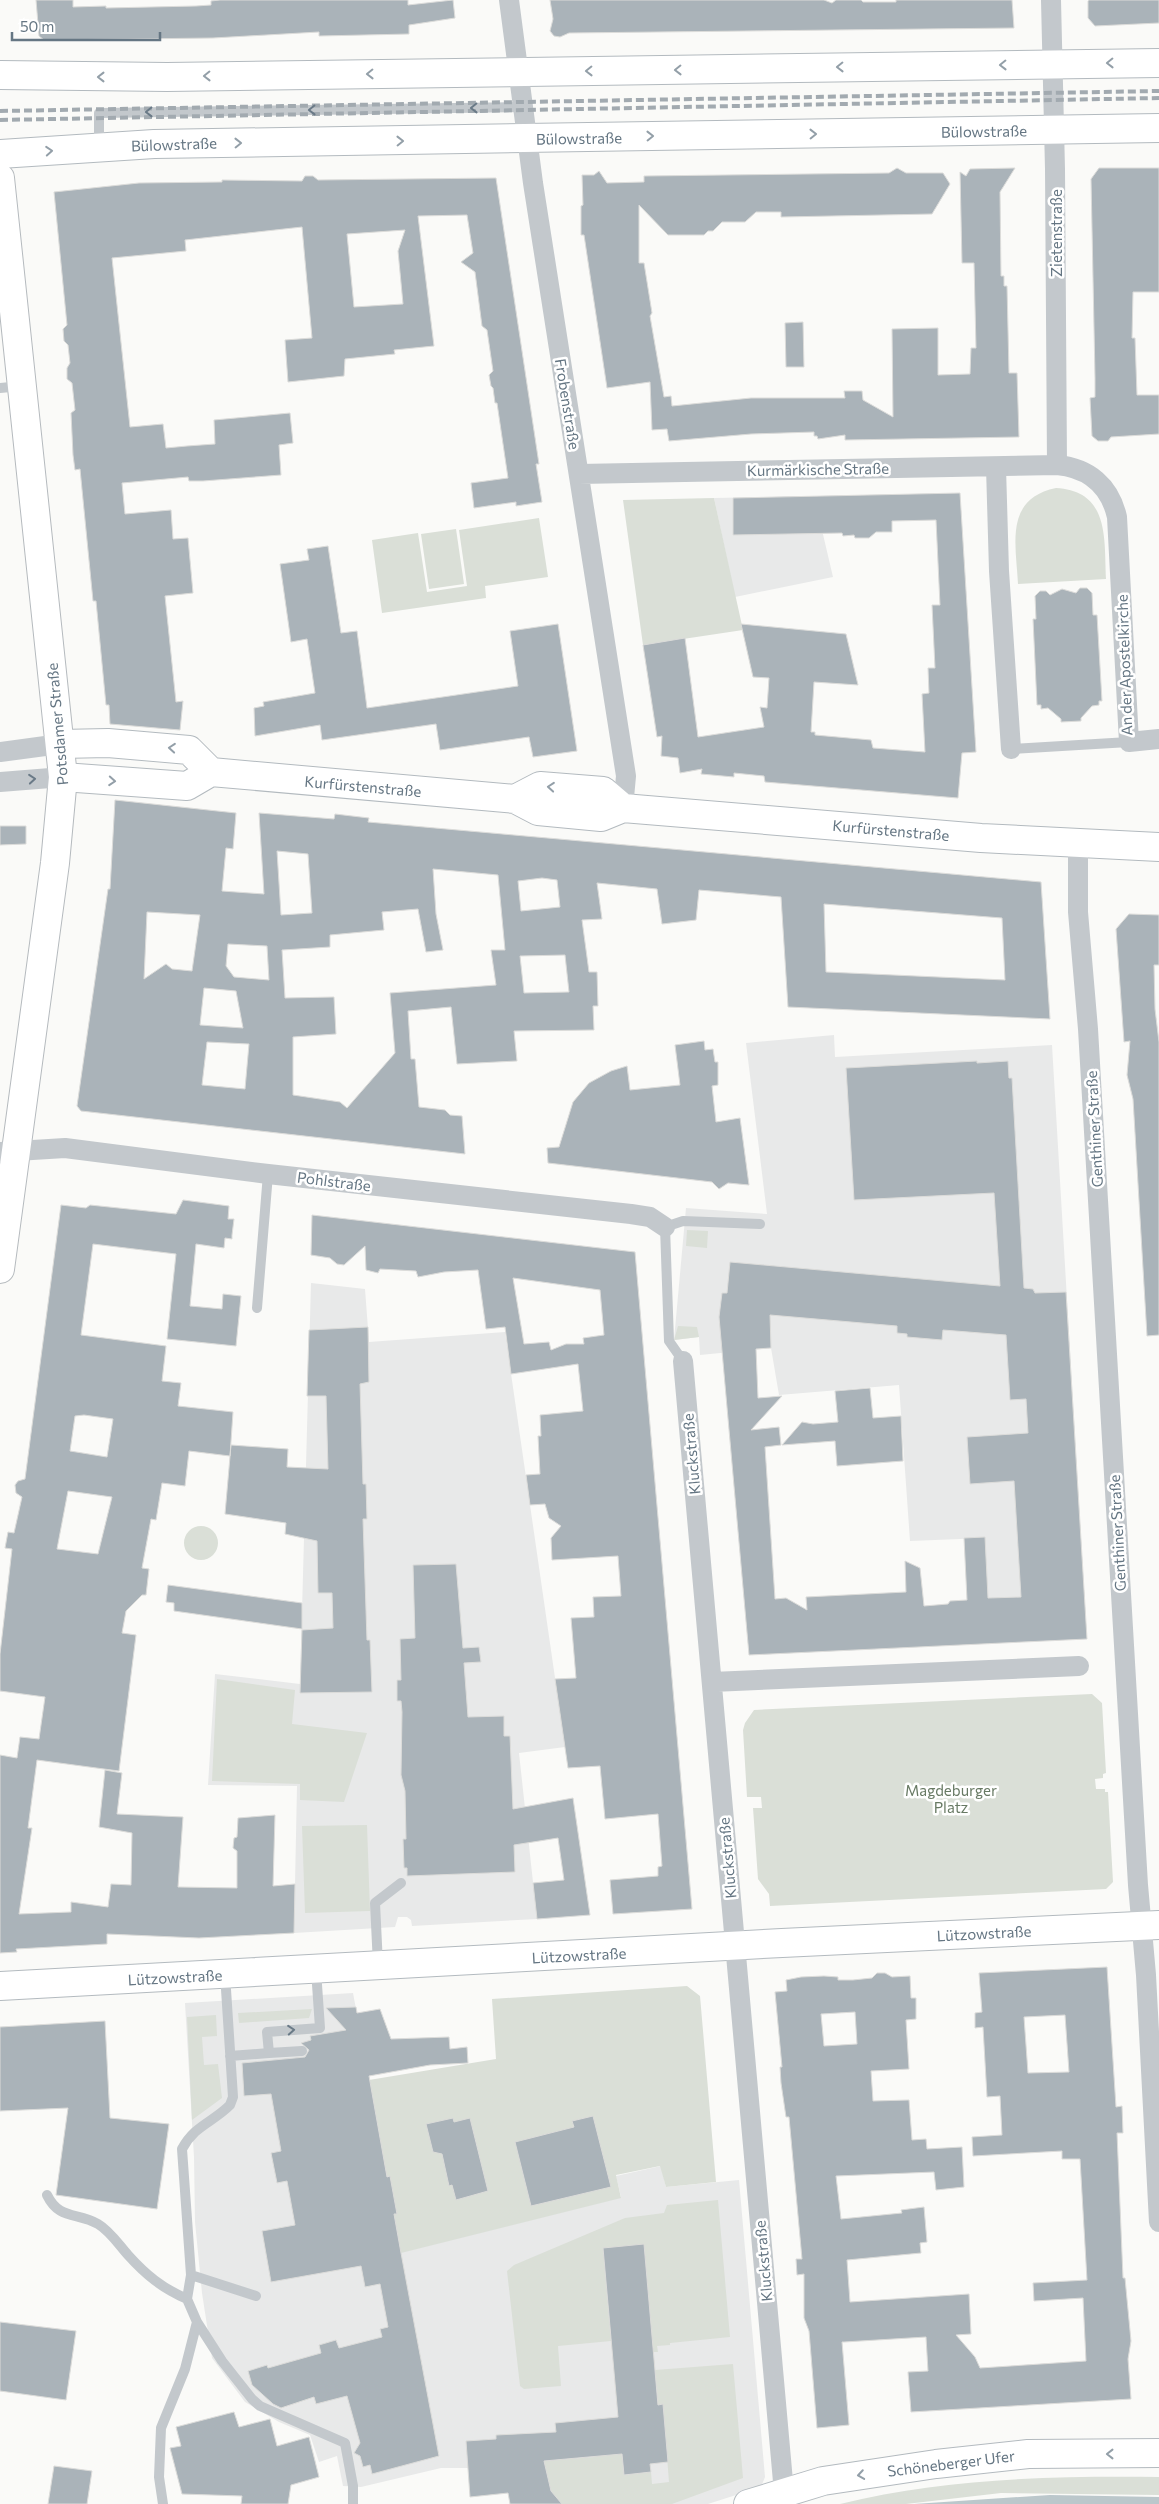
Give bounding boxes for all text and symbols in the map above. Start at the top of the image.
scale bar [12,10,160,42]
text: 50 m [20,17,54,35]
one-way arrow [1106,58,1114,69]
one-way arrow [999,60,1006,70]
one-way arrow [836,62,844,72]
one-way arrow [674,65,682,75]
one-way arrow [585,66,592,76]
one-way arrow [366,69,374,80]
one-way arrow [203,71,211,81]
one-way arrow [97,72,104,82]
one-way arrow [470,103,478,113]
one-way arrow [307,105,315,115]
one-way arrow [145,107,152,117]
street label: Bülowstraße [941,121,1027,141]
street label: Bülowstraße [536,128,622,148]
one-way arrow [809,129,817,139]
one-way arrow [646,131,654,142]
street label: Bülowstraße [131,133,217,154]
one-way arrow [396,136,404,146]
one-way arrow [234,137,242,148]
one-way arrow [45,146,53,157]
street label: Zietenstraße [1047,189,1065,277]
street label: Frobenstraße [552,357,584,451]
street label: Kurmärkische Straße [747,459,889,479]
street label: An der Apostelkirche [1113,594,1135,736]
street label: Potsdamer Straße [43,662,71,786]
one-way arrow [167,743,175,754]
street label: Kurfürstenstraße [304,772,422,800]
one-way arrow [28,773,36,784]
one-way arrow [108,775,116,786]
one-way arrow [547,782,555,793]
street label: Kurfürstenstraße [832,816,950,844]
street label: Genthiner Straße [1082,1070,1106,1188]
street label: Pohlstraße [296,1168,372,1194]
street label: Kluckstraße [678,1413,704,1495]
street label: Genthiner Straße [1105,1474,1129,1592]
park label: Magdeburger Platz [905,1781,997,1816]
street label: Kluckstraße [714,1817,740,1899]
street label: Lützowstraße [936,1922,1032,1944]
street label: Lützowstraße [531,1944,627,1966]
street label: Lützowstraße [127,1966,223,1988]
one-way arrow [287,2025,295,2036]
street label: Kluckstraße [750,2220,776,2302]
street label: Schöneberger Ufer [886,2446,1016,2480]
one-way arrow [1106,2449,1114,2459]
one-way arrow [857,2469,866,2479]

